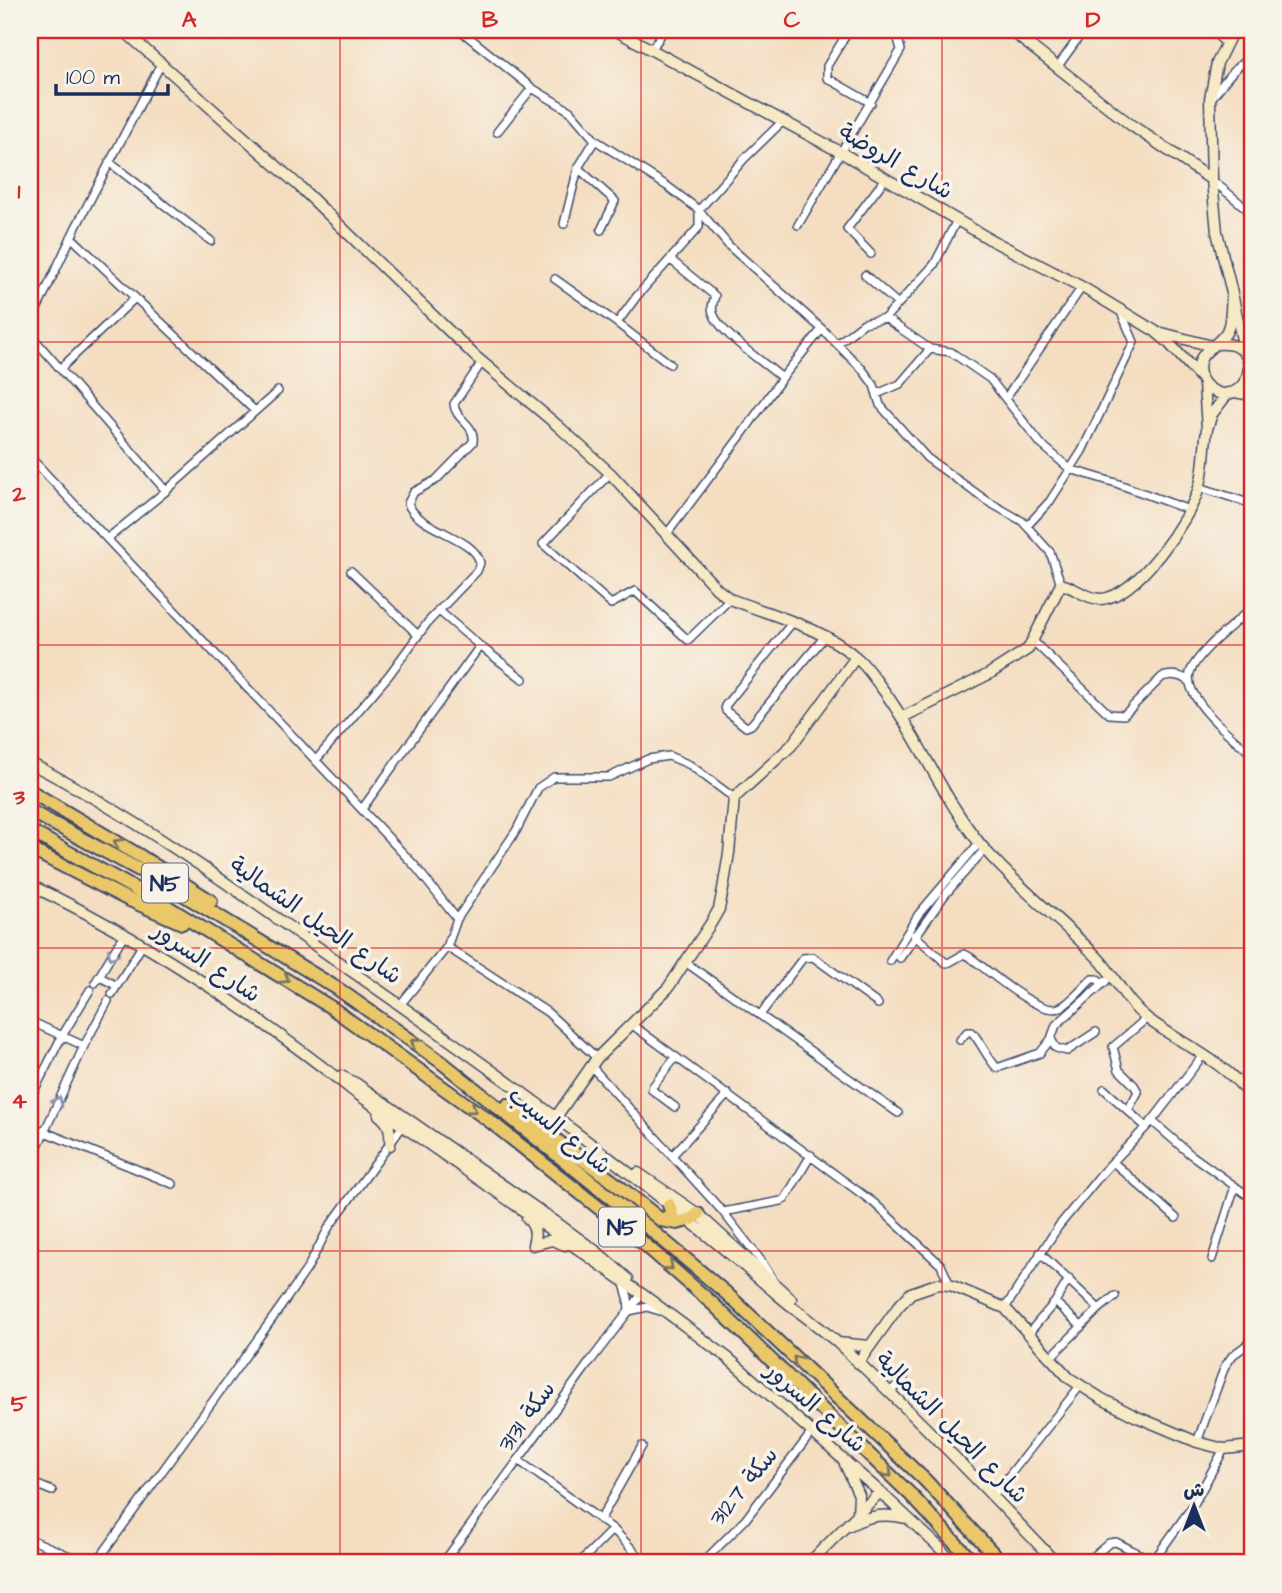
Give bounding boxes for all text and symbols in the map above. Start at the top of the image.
text: A [182,4,197,36]
text: B [482,4,499,36]
text: C [784,4,801,36]
text: D [1086,4,1101,36]
scale bar [56,52,168,96]
text: 100 m [66,63,121,92]
street label: شارع الروضة [832,115,959,208]
text: 1 [18,175,21,207]
text: 2 [11,478,26,510]
text: 3 [12,781,25,813]
one-way arrow [112,838,125,851]
street label: شارع الحيل الشمالية [222,849,409,993]
road number: N5 [142,863,188,902]
street label: شارع السرور [144,913,267,1012]
one-way arrow [107,947,120,960]
one-way arrow [278,971,291,984]
one-way arrow [410,1039,423,1051]
street label: شارع السيب [501,1079,618,1183]
text: 4 [11,1085,27,1117]
one-way arrow [50,1096,64,1108]
one-way arrow [464,1101,477,1113]
road number: N5 [599,1208,645,1246]
one-way arrow [661,1258,674,1270]
street label: شارع الحيل الشمالية [867,1344,1035,1512]
street label: شارع السرور [756,1353,873,1461]
one-way arrow [792,1356,805,1369]
street label: سكة 3131 [489,1374,564,1459]
text: 5 [11,1388,28,1420]
street label: سكة 3127 [701,1440,786,1534]
one-way arrow [880,1464,893,1477]
north arrow [1160,1470,1230,1540]
text: ش [1184,1477,1205,1504]

